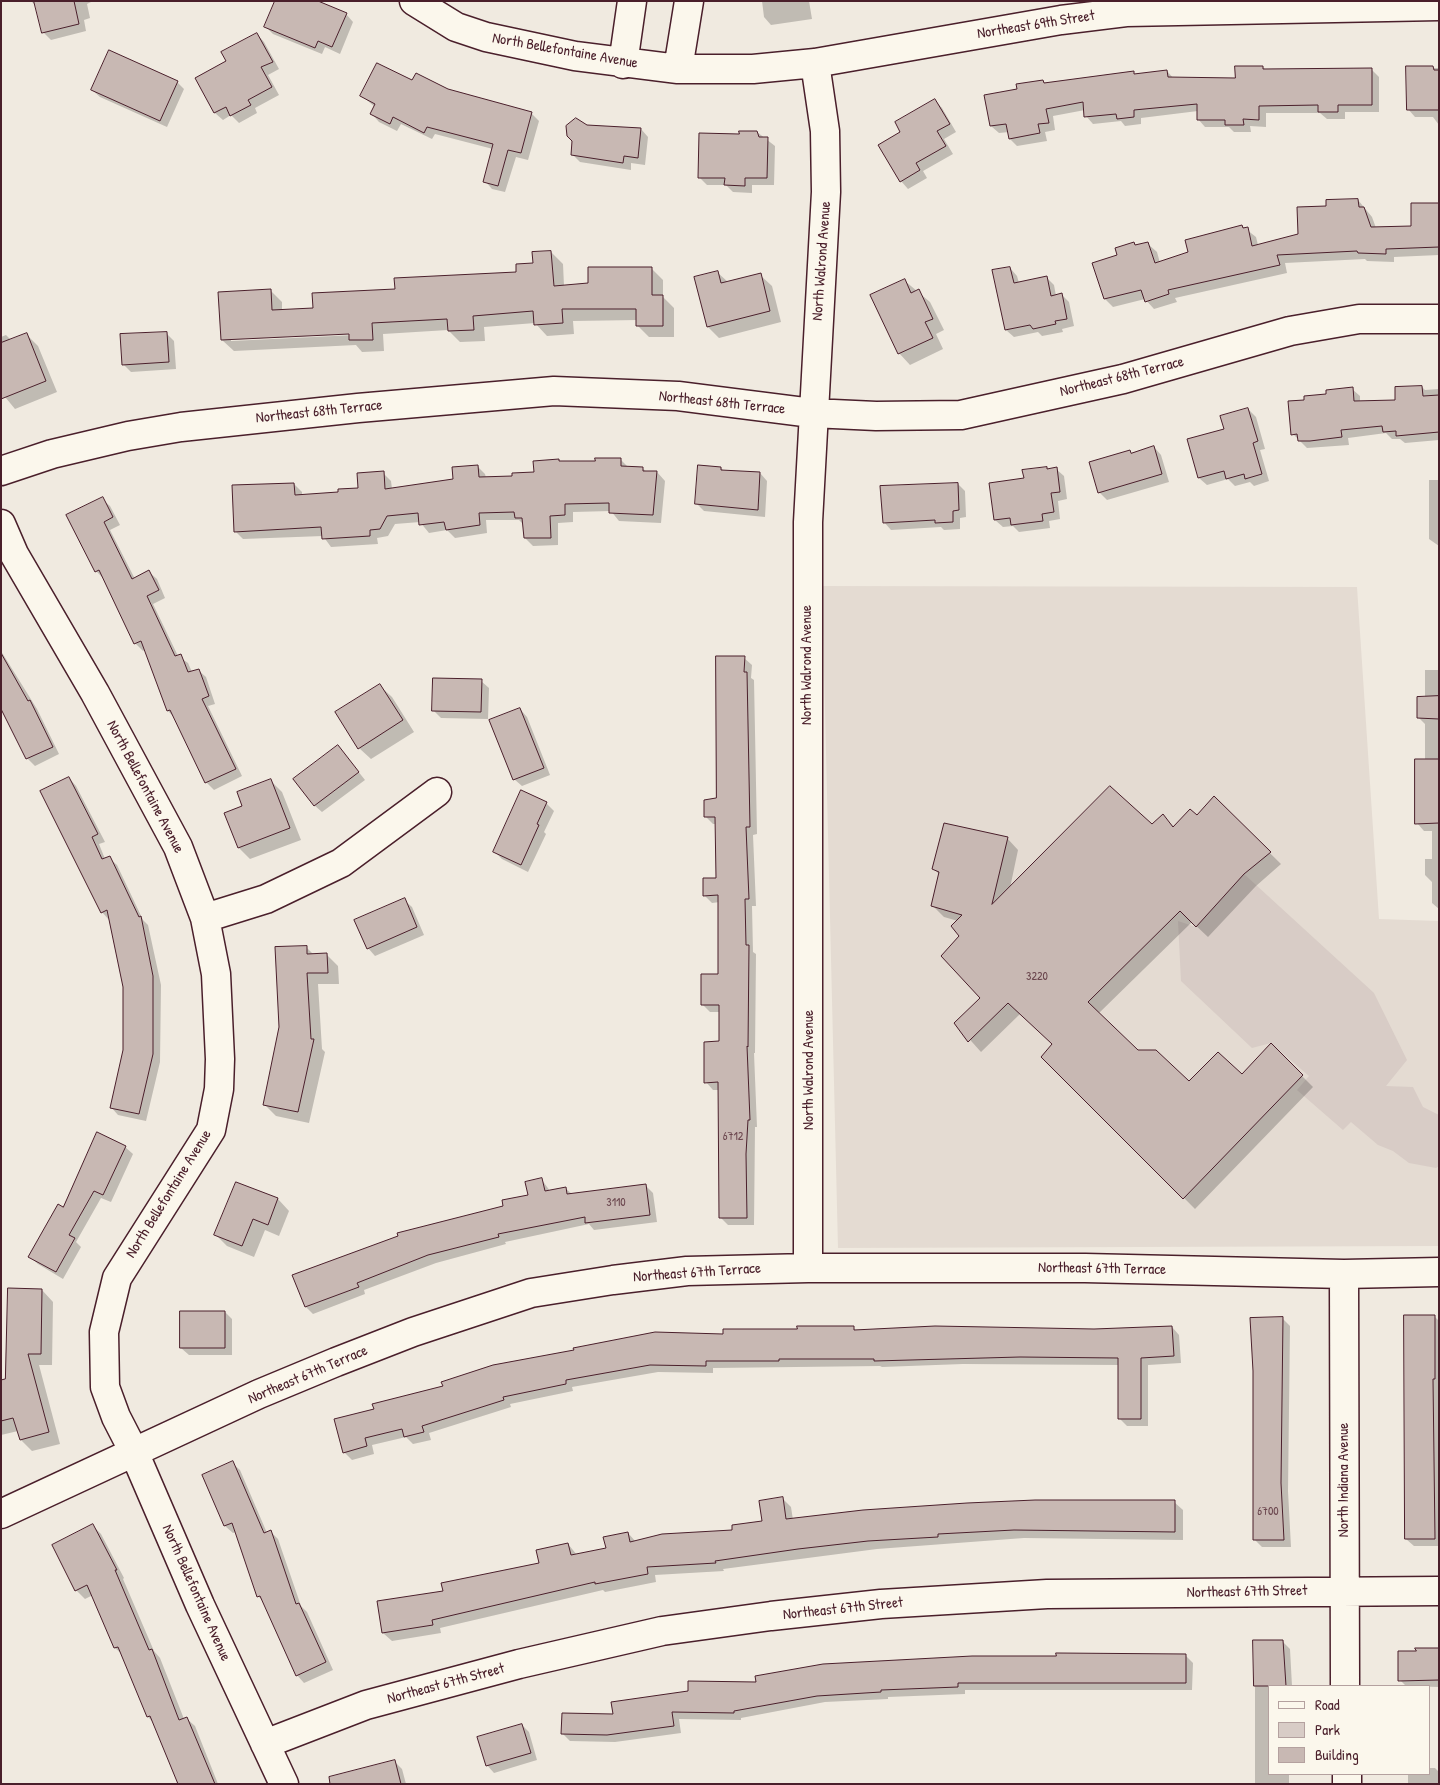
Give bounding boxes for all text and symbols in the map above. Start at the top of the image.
street label: Northeast 69th Street [976,7,1096,43]
street label: North Bellefontaine Avenue [491,29,639,73]
street label: North Walrond Avenue [809,201,835,321]
street label: Northeast 68th Terrace [1058,353,1186,401]
street label: Northeast 68th Terrace [658,387,786,419]
street label: Northeast 68th Terrace [255,396,383,428]
street label: North Walrond Avenue [798,605,816,725]
street label: North Bellefontaine Avenue [102,718,188,856]
house number: 3220 [1026,970,1048,984]
street label: North Walrond Avenue [800,1010,818,1130]
street label: North Bellefontaine Avenue [122,1127,216,1261]
house number: 6712 [723,1130,743,1144]
house number: 3110 [606,1196,626,1210]
street label: Northeast 67th Terrace [1038,1259,1166,1279]
street label: Northeast 67th Terrace [633,1260,761,1286]
street label: Northeast 67th Terrace [246,1342,370,1408]
street label: North Indiana Avenue [1335,1423,1353,1537]
house number: 6700 [1257,1505,1279,1519]
street label: North Bellefontaine Avenue [158,1522,234,1664]
street label: Northeast 67th Street [1186,1582,1308,1602]
street label: Northeast 67th Street [782,1594,904,1624]
street label: Northeast 67th Street [385,1660,507,1708]
legend [1268,1685,1430,1775]
text: Road [1315,1694,1340,1715]
text: Park [1315,1719,1340,1740]
text: Building [1315,1744,1359,1765]

